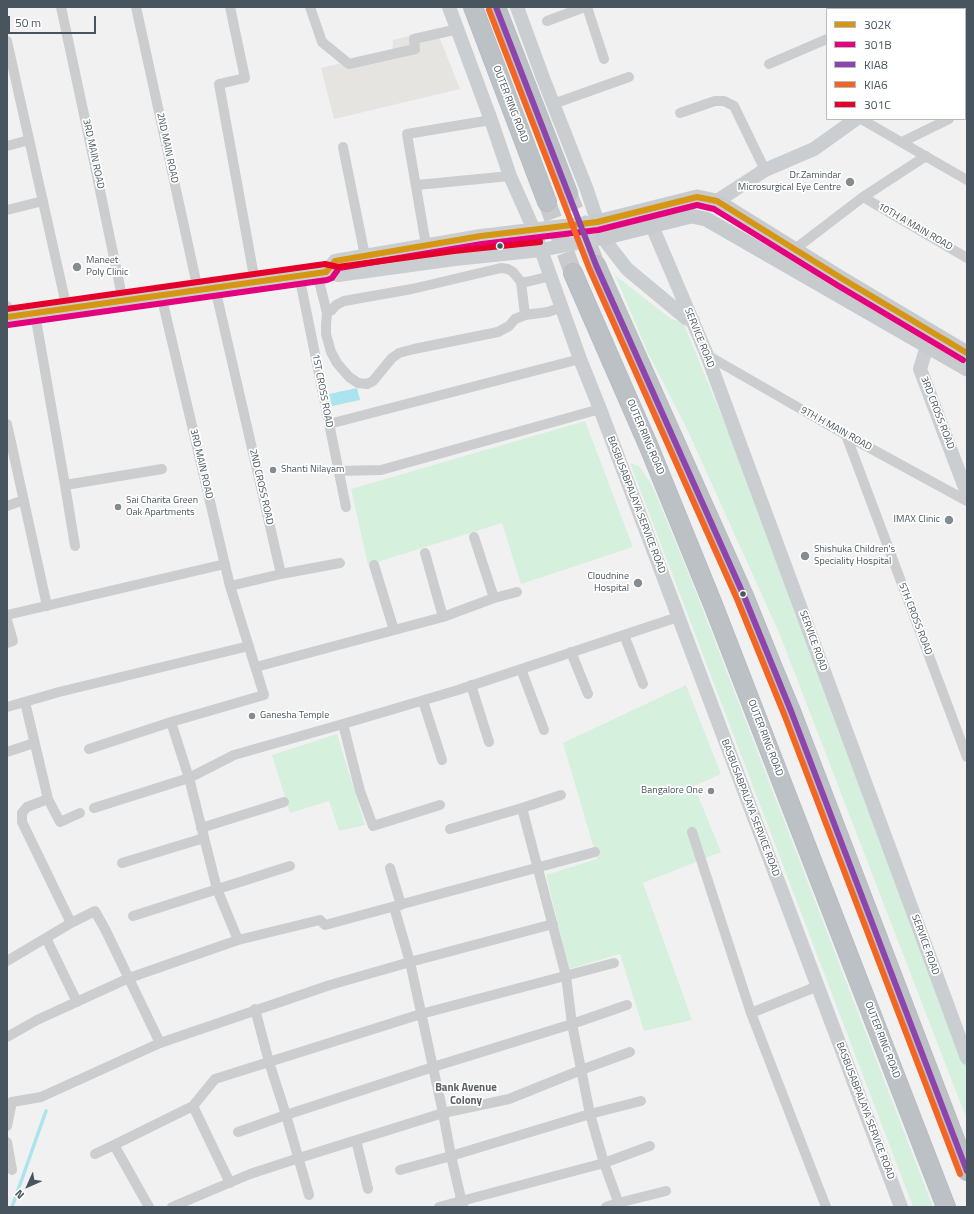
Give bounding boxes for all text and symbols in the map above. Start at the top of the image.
scale bar [10,8,98,34]
legend [826,8,966,120]
text: 50 m [15,13,41,32]
text: 302K [864,15,891,34]
text: 301B [864,35,892,54]
text: KIA8 [864,55,888,74]
street label: OUTER RING ROAD [490,64,530,144]
text: KIA6 [864,75,888,94]
text: 301C [864,95,891,114]
street label: 2ND MAIN ROAD [154,112,180,184]
street label: 3RD MAIN ROAD [80,118,106,190]
place label: Dr.Zamindar Microsurgical Eye Centre [738,170,841,194]
marker: Dr.Zamindar Microsurgical Eye Centre [844,176,856,188]
street label: 10TH A MAIN ROAD [875,201,955,253]
unlabelled marker [495,241,505,251]
place label: Maneet Poly Clinic [86,255,128,278]
marker: Maneet Poly Clinic [71,261,83,273]
street label: SERVICE ROAD [682,306,716,370]
street label: 1ST CROSS ROAD [309,353,335,429]
street label: 3RD CROSS ROAD [918,375,956,451]
street label: OUTER RING ROAD [624,397,666,477]
street label: 9TH H MAIN ROAD [798,404,874,454]
street label: 3RD MAIN ROAD [187,428,215,500]
street label: BASBUSABPALAYA SERVICE ROAD [604,435,668,575]
street label: 2ND CROSS ROAD [246,448,276,526]
place label: Shanti Nilayam [281,464,344,476]
marker: Shanti Nilayam [268,465,278,475]
place label: Sai Charita Green Oak Apartments [126,495,198,518]
marker: Sai Charita Green Oak Apartments [113,502,123,512]
place label: IMAX Clinic [894,514,940,526]
marker: IMAX Clinic [943,514,955,526]
place label: Shishuka Children's Speciality Hospital [814,544,895,568]
marker: Shishuka Children's Speciality Hospital [799,550,811,562]
place label: Cloudnine Hospital [587,571,629,594]
marker: Cloudnine Hospital [632,577,644,589]
street label: 5TH CROSS ROAD [896,581,934,657]
unlabelled marker [738,589,748,599]
street label: SERVICE ROAD [797,609,829,673]
street label: OUTER RING ROAD [745,698,785,778]
place label: Ganesha Temple [260,710,329,722]
marker: Ganesha Temple [247,711,257,721]
street label: BASBUSABPALAYA SERVICE ROAD [718,738,782,878]
place label: Bangalore One [641,785,703,797]
marker: Bangalore One [706,786,716,796]
street label: SERVICE ROAD [909,913,941,977]
street label: OUTER RING ROAD [862,1000,902,1080]
street label: BASBUSABPALAYA SERVICE ROAD [833,1041,897,1181]
district label: Bank Avenue Colony [435,1081,497,1107]
north arrow [8,1166,48,1206]
text: N [11,1186,28,1203]

